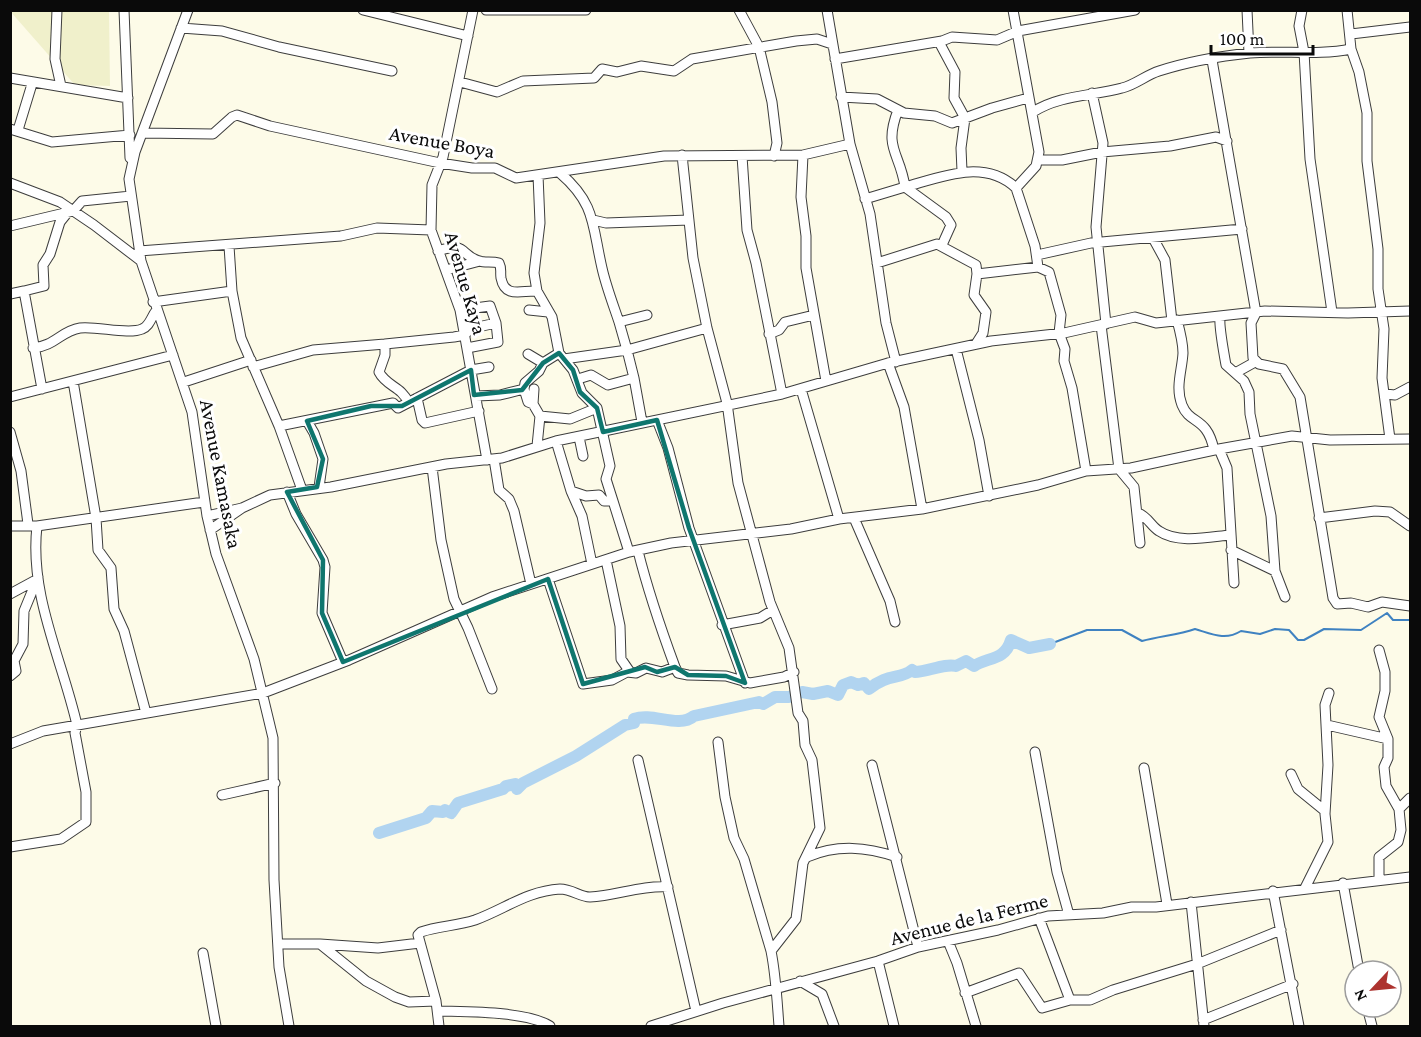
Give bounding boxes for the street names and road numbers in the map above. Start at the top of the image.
street label: Avenue Boya [387,121,497,163]
street label: Avenue Kaya [440,228,492,338]
street label: Avenue Kamasaka [195,397,247,551]
street label: Avenue de la Ferme [888,888,1050,950]

